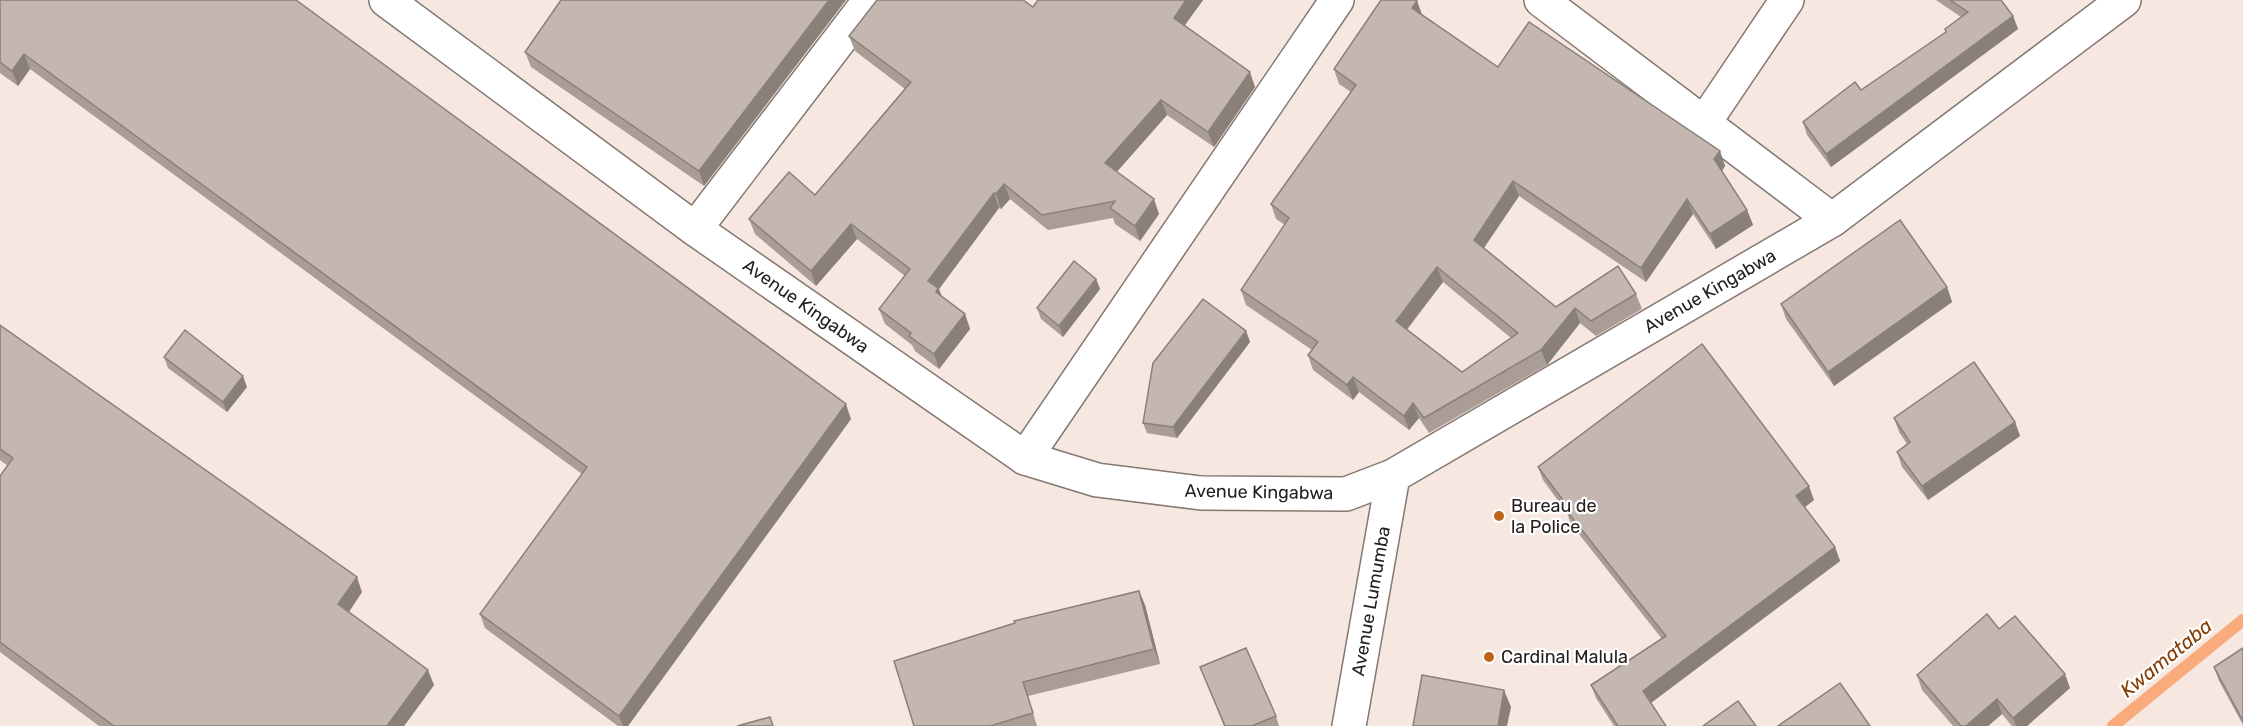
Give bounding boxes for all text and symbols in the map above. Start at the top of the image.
street label: Avenue Kingabwa [1640,244,1780,338]
street label: Avenue Kingabwa [739,254,873,358]
street label: Avenue Kingabwa [1184,480,1334,504]
place label: Bureau de la Police [1511,495,1597,538]
marker: Bureau de la Police [1492,509,1506,523]
street label: Avenue Lumumba [1347,524,1395,678]
water label: Kwamataba [2115,613,2217,702]
place label: Cardinal Malula [1501,646,1628,668]
marker: Cardinal Malula [1482,650,1496,664]

